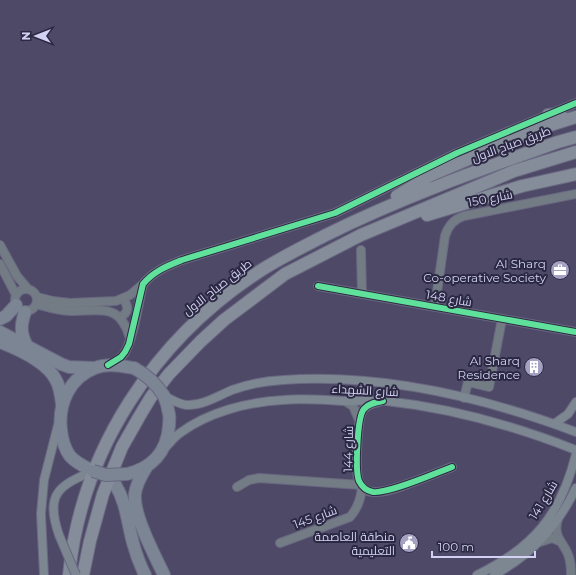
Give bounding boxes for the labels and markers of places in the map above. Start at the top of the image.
place label: Al Sharq Co-operative Society [423,256,546,285]
office icon: Al Sharq Co-operative Society [549,259,571,281]
place label: Al Sharq Residence [458,353,520,382]
building icon: Al Sharq Residence [523,356,545,378]
place label: منطقة العاصمة التعليمية [314,529,395,558]
public building icon: منطقة العاصمة التعليمية [398,532,420,554]

